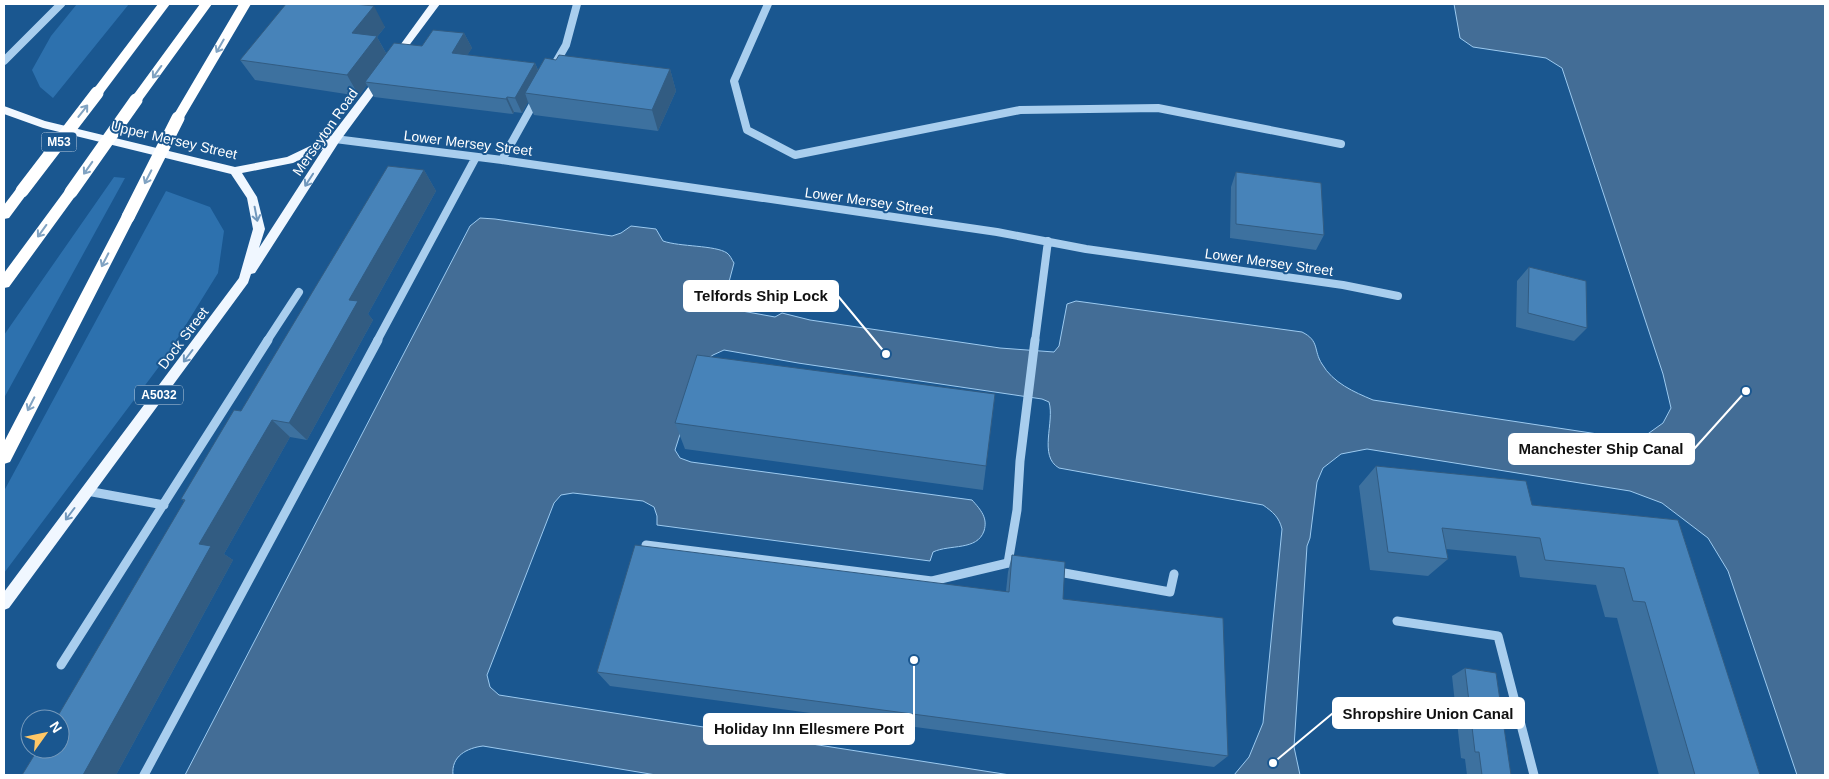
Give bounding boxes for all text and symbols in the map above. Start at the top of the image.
one-way arrow [215,38,225,52]
one-way arrow [151,64,162,78]
street label: Merseyton Road [289,85,361,179]
one-way arrow [78,104,89,117]
street label: Upper Mersey Street [109,118,239,162]
street label: Lower Mersey Street [403,127,533,159]
road number: M53 [42,132,76,152]
one-way arrow [83,161,93,175]
one-way arrow [143,170,153,185]
one-way arrow [304,173,314,187]
street label: Lower Mersey Street [804,184,934,218]
one-way arrow [252,206,261,222]
one-way arrow [37,224,47,238]
street label: Lower Mersey Street [1204,245,1334,279]
one-way arrow [100,252,109,267]
callout: Telfords Ship Lock [684,281,838,311]
text: Telfords Ship Lock [694,287,829,304]
street label: Dock Street [155,304,211,372]
one-way arrow [183,349,193,363]
road number: A5032 [135,386,183,404]
one-way arrow [26,397,36,412]
callout: Manchester Ship Canal [1509,434,1694,464]
text: Manchester Ship Canal [1518,440,1684,457]
one-way arrow [65,507,75,521]
callout: Shropshire Union Canal [1333,698,1524,728]
text: Shropshire Union Canal [1343,705,1513,722]
north arrow [20,709,70,759]
callout: Holiday Inn Ellesmere Port [704,714,914,744]
text: N [46,718,65,736]
text: Holiday Inn Ellesmere Port [714,720,904,737]

